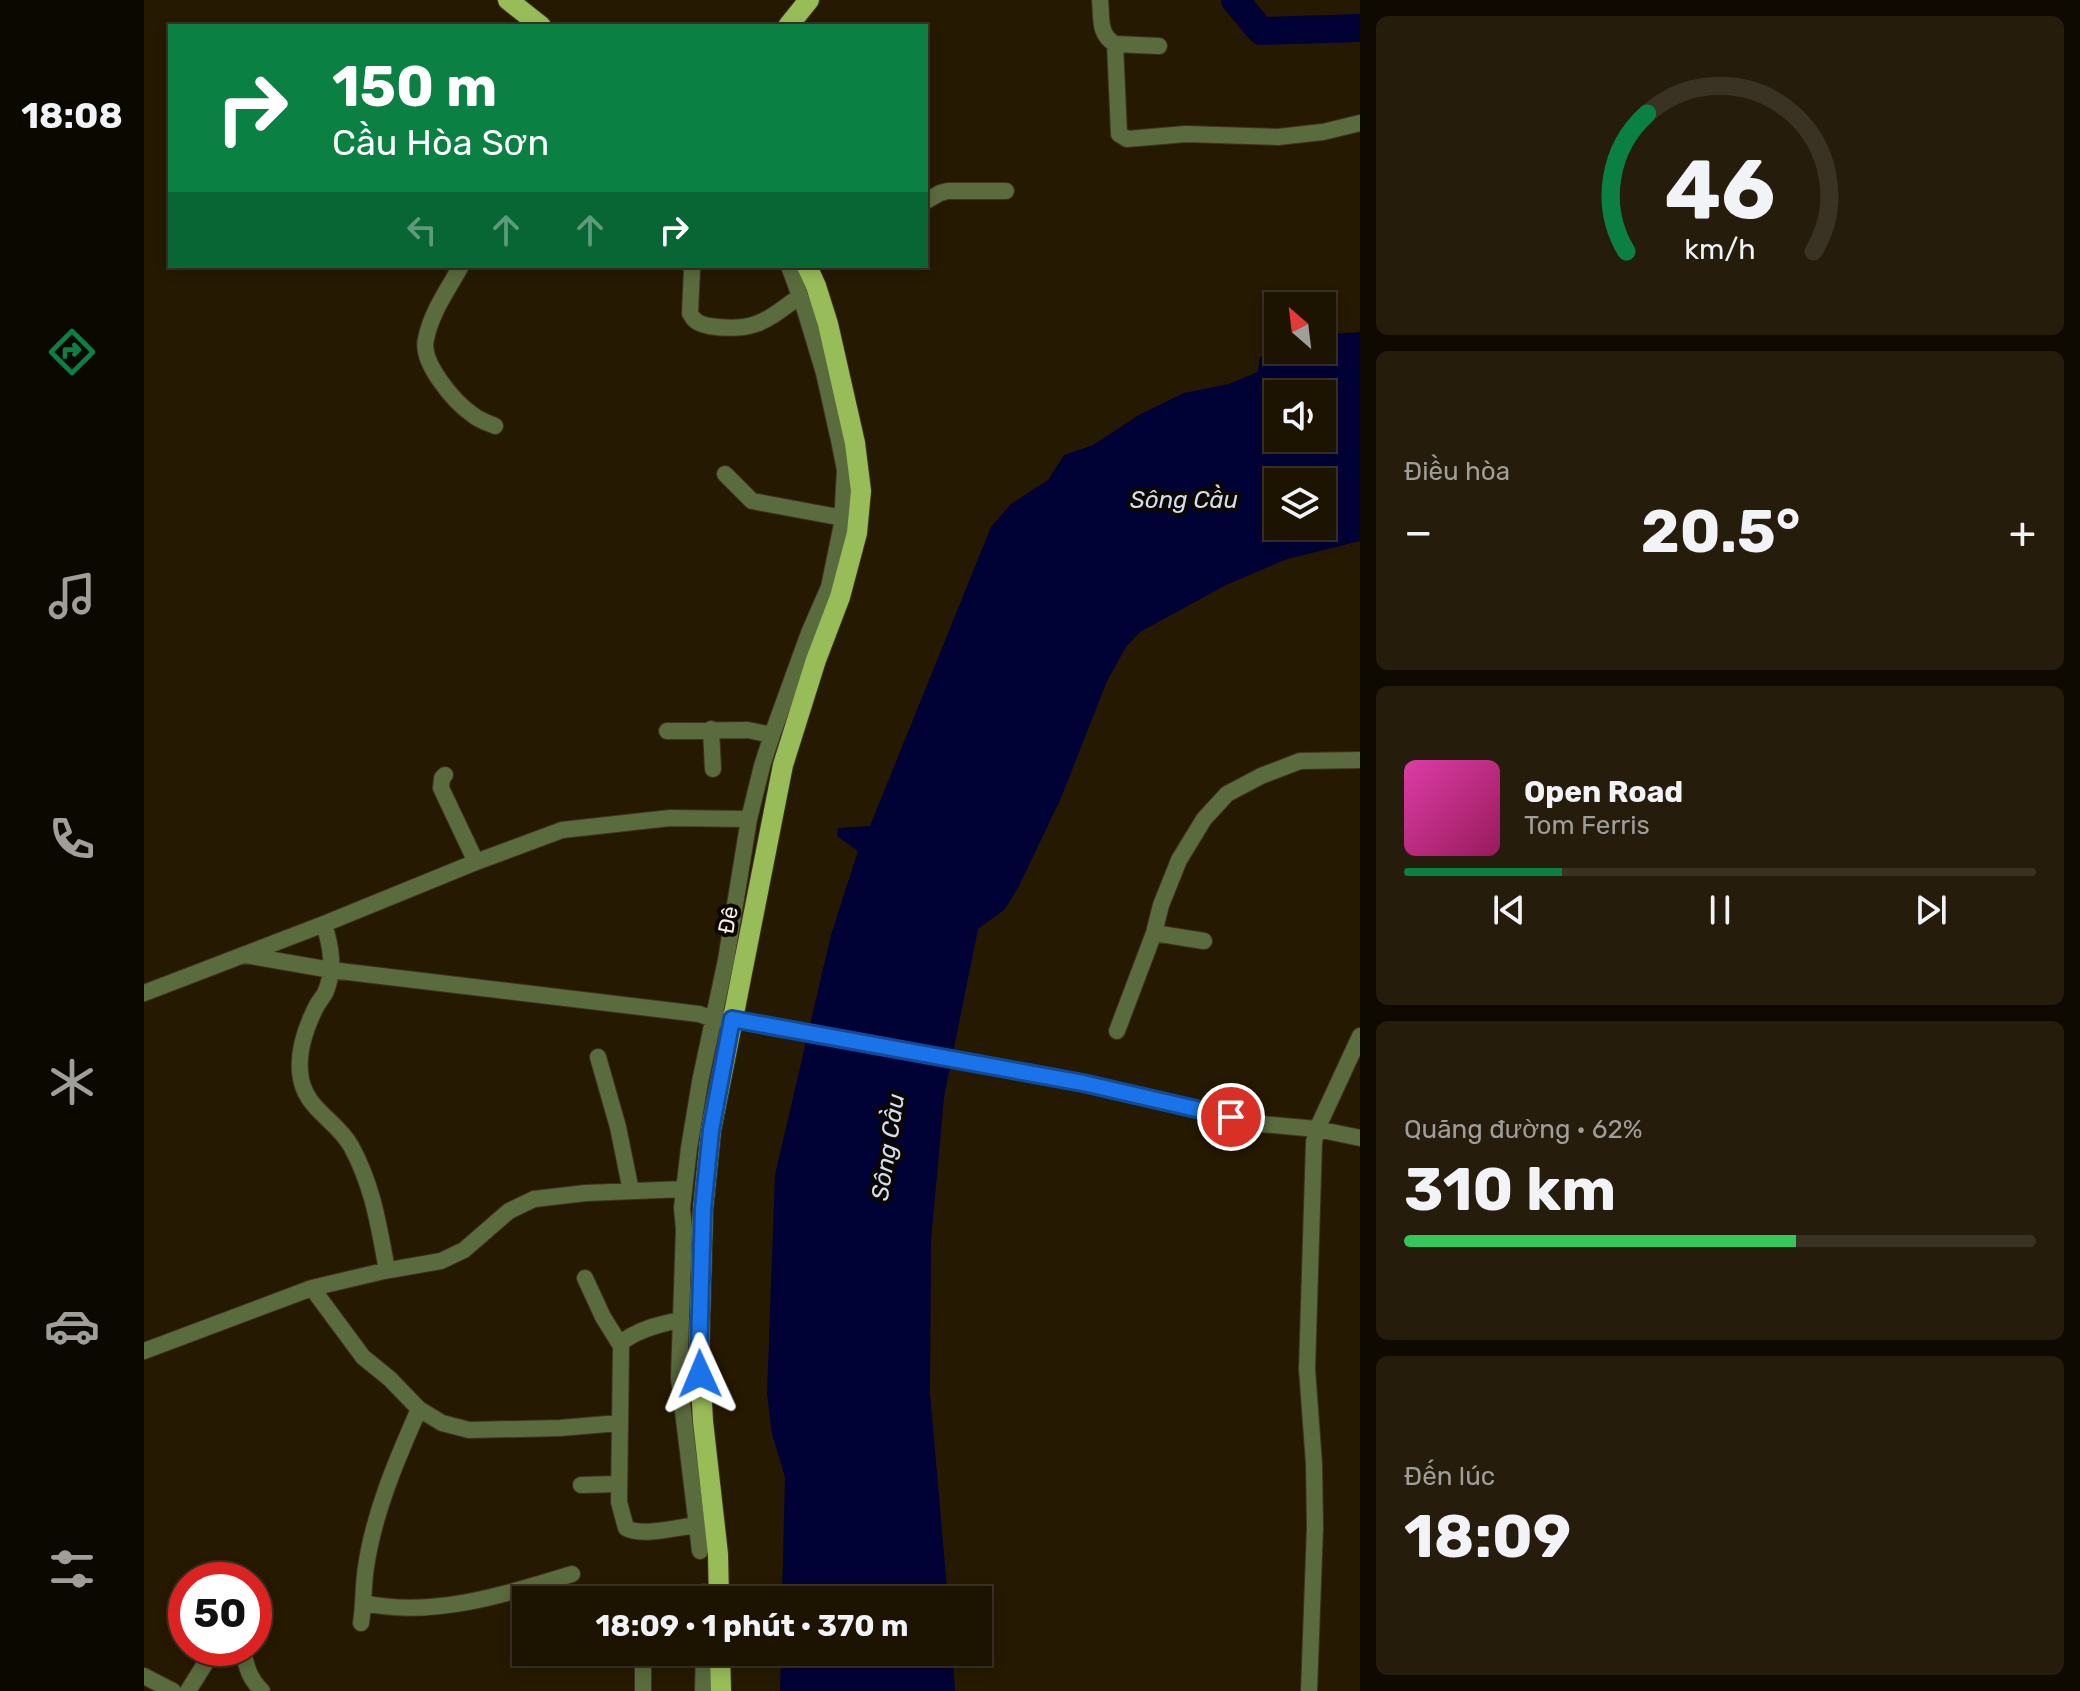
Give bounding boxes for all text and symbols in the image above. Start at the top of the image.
text: 150 m [332,54,497,120]
icon: right [200,56,304,160]
text: 18:08 [21,94,123,137]
text: Cầu Hòa Sơn [332,121,549,164]
text: 46 [1665,139,1775,238]
icon: left [400,208,444,252]
icon: ahead [484,208,528,252]
icon: ahead [568,208,612,252]
icon: right [652,208,696,252]
text: km/h [1684,232,1756,266]
north arrow [1264,292,1336,364]
map controls [1264,292,1336,540]
icon: directions [44,324,100,380]
button: sound [1264,380,1336,452]
text: Điều hòa [1404,456,1510,487]
button: layers [1264,468,1336,540]
water label: Sông Cầu [1130,484,1238,514]
text: 20.5° [1641,496,1801,567]
text: − [1404,506,1433,558]
text: + [2009,506,2036,558]
icon: music [44,568,100,624]
text: Open Road [1524,774,1683,810]
text: Tom Ferris [1524,810,1650,841]
icon: phone [44,811,100,867]
icon: previous [1487,888,1531,932]
icon: pause [1698,888,1742,932]
icon: next [1909,888,1953,932]
street label: Đê [712,904,744,936]
icon: climate [44,1054,100,1110]
pin [1197,1083,1265,1151]
water label: Sông Cầu [864,1091,910,1202]
icon: arrive [1209,1095,1253,1139]
text: Quãng đường · 62% [1404,1114,1643,1145]
text: 310 km [1404,1154,1616,1225]
icon: car [44,1298,100,1354]
position arrow [658,1332,742,1416]
text: Đến lúc [1404,1461,1495,1492]
text: 18:09 [1404,1501,1571,1572]
icon: filters [44,1541,100,1597]
speed limit sign: 50 [168,1562,272,1666]
text: 18:09 · 1 phút · 370 m [595,1608,909,1644]

